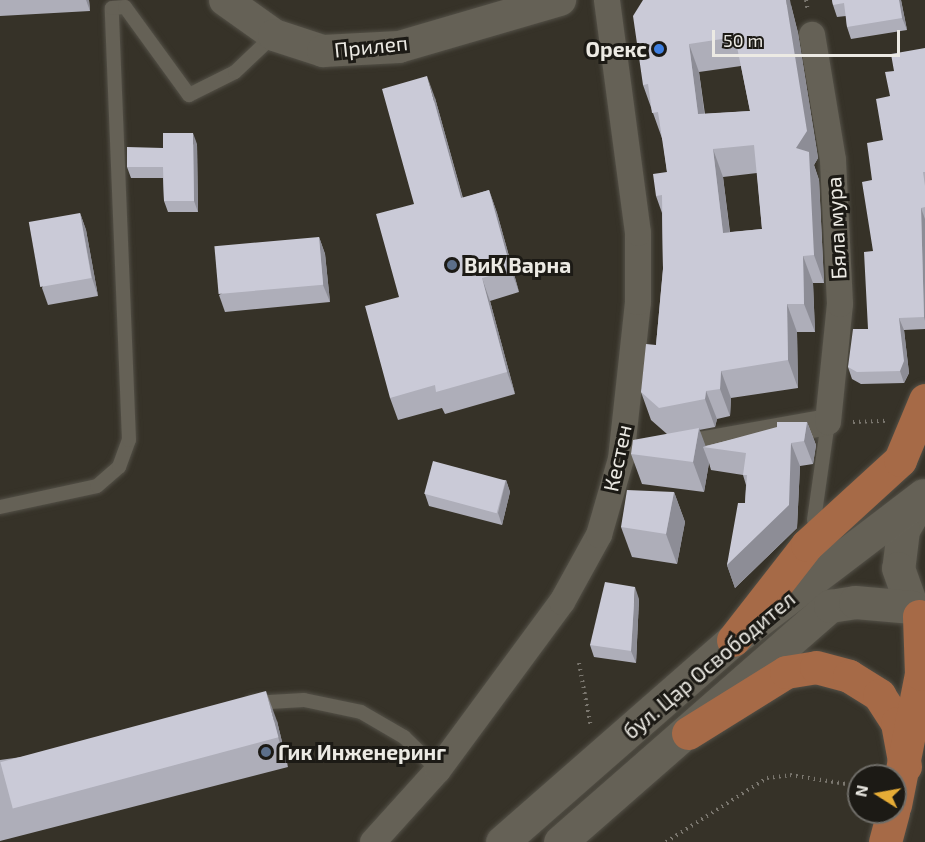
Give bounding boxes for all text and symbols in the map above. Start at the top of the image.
scale bar [715,18,902,56]
text: 50 m [723,29,763,51]
street label: Прилеп [333,30,409,62]
place label: Орекс [586,36,647,62]
marker: Орекс [652,42,666,56]
street label: Бяла мура [821,176,851,280]
place label: ВиК Варна [464,252,571,278]
marker: ВиК Варна [445,258,459,272]
street label: Кестен [598,422,636,494]
street label: бул. Цар Освободител [618,586,800,744]
place label: Гик Инженеринг [278,739,446,765]
marker: Гик Инженеринг [259,745,273,759]
north arrow [847,764,907,824]
text: N [850,783,871,798]

